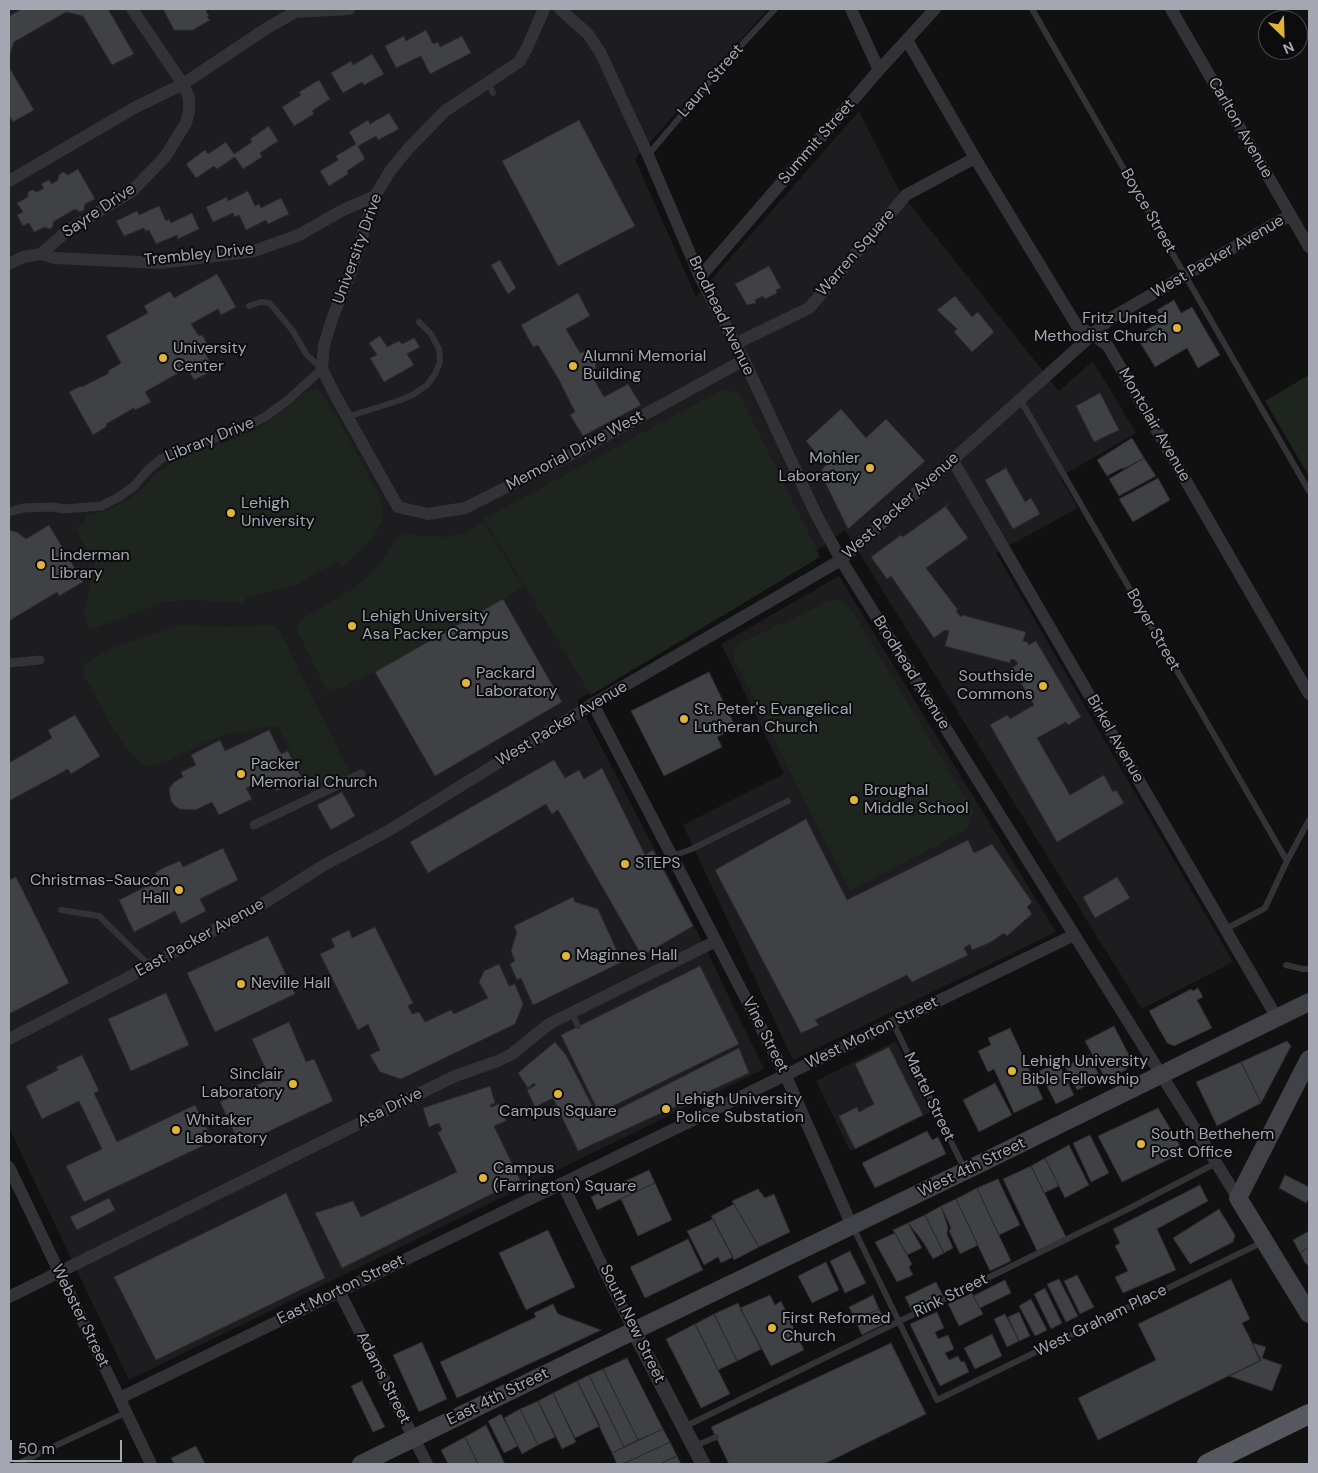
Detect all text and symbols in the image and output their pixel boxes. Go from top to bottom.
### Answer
north arrow [1258,10,1308,60]
text: N [1280,37,1297,58]
street label: Laury Street [674,40,748,122]
street label: Carlton Avenue [1203,74,1277,182]
street label: Summit Street [775,95,859,189]
street label: Boyce Street [1116,165,1180,257]
street label: Sayre Drive [59,180,139,242]
street label: University Drive [329,191,387,307]
street label: Warren Square [813,205,899,301]
street label: West Packer Avenue [1148,211,1288,303]
street label: Trembley Drive [143,240,255,270]
street label: Brodhead Avenue [684,253,758,379]
place label: Fritz United Methodist Church [1034,309,1167,347]
marker: Fritz United Methodist Church [1171,322,1183,334]
place label: University Center [173,339,247,377]
place label: Alumni Memorial Building [583,347,706,385]
marker: University Center [157,352,169,364]
marker: Alumni Memorial Building [567,360,579,372]
street label: Montclair Avenue [1114,365,1194,485]
street label: Memorial Drive West [503,407,647,495]
street label: Library Drive [163,414,257,466]
place label: Mohler Laboratory [779,449,860,487]
street label: West Packer Avenue [839,449,963,563]
marker: Mohler Laboratory [864,462,876,474]
place label: Lehigh University [241,494,315,532]
marker: Lehigh University [225,507,237,519]
place label: Linderman Library [51,546,130,584]
marker: Linderman Library [35,559,47,571]
street label: Boyer Street [1122,586,1184,674]
place label: Lehigh University Asa Packer Campus [362,607,509,645]
street label: Brodhead Avenue [868,613,954,733]
marker: Lehigh University Asa Packer Campus [346,620,358,632]
place label: Packard Laboratory [476,664,557,702]
place label: Southside Commons [957,667,1033,705]
marker: Packard Laboratory [460,677,472,689]
street label: West Packer Avenue [493,677,631,771]
marker: Southside Commons [1037,680,1049,692]
street label: Birkel Avenue [1082,692,1148,786]
place label: St. Peter's Evangelical Lutheran Church [694,700,852,738]
marker: St. Peter's Evangelical Lutheran Church [678,713,690,725]
place label: Packer Memorial Church [251,755,377,793]
marker: Packer Memorial Church [235,768,247,780]
place label: Broughal Middle School [864,781,968,819]
marker: Broughal Middle School [848,794,860,806]
place label: STEPS [635,854,681,874]
marker: STEPS [619,858,631,870]
place label: Christmas-Saucon Hall [30,871,169,909]
marker: Christmas-Saucon Hall [173,884,185,896]
street label: East Packer Avenue [132,895,268,981]
place label: Maginnes Hall [576,946,677,966]
marker: Maginnes Hall [560,950,572,962]
place label: Neville Hall [251,974,330,994]
marker: Neville Hall [235,978,247,990]
street label: West Morton Street [803,993,941,1073]
street label: Vine Street [738,994,792,1076]
street label: Martel Street [899,1049,959,1145]
place label: Lehigh University Bible Fellowship [1022,1052,1148,1090]
place label: Sinclair Laboratory [202,1065,283,1103]
marker: Lehigh University Bible Fellowship [1006,1065,1018,1077]
marker: Sinclair Laboratory [287,1078,299,1090]
street label: Asa Drive [355,1084,425,1132]
marker: Campus Square [552,1088,564,1100]
place label: Lehigh University Police Substation [676,1090,804,1128]
place label: Campus Square [499,1102,617,1122]
marker: Lehigh University Police Substation [660,1103,672,1115]
place label: Whitaker Laboratory [186,1111,267,1149]
marker: Whitaker Laboratory [170,1124,182,1136]
place label: South Bethehem Post Office [1151,1125,1274,1163]
street label: West 4th Street [915,1134,1029,1202]
marker: South Bethehem Post Office [1135,1138,1147,1150]
place label: Campus (Farrington) Square [493,1159,636,1197]
marker: Campus (Farrington) Square [477,1172,489,1184]
street label: East Morton Street [274,1251,408,1329]
street label: Webster Street [47,1261,113,1371]
street label: South New Street [595,1262,669,1386]
street label: Rink Street [911,1270,991,1322]
street label: West Graham Place [1032,1281,1170,1361]
place label: First Reformed Church [782,1309,891,1347]
marker: First Reformed Church [766,1322,778,1334]
street label: Adams Street [352,1329,414,1427]
street label: East 4th Street [444,1364,552,1430]
scale bar [12,1430,125,1462]
text: 50 m [18,1439,55,1459]

